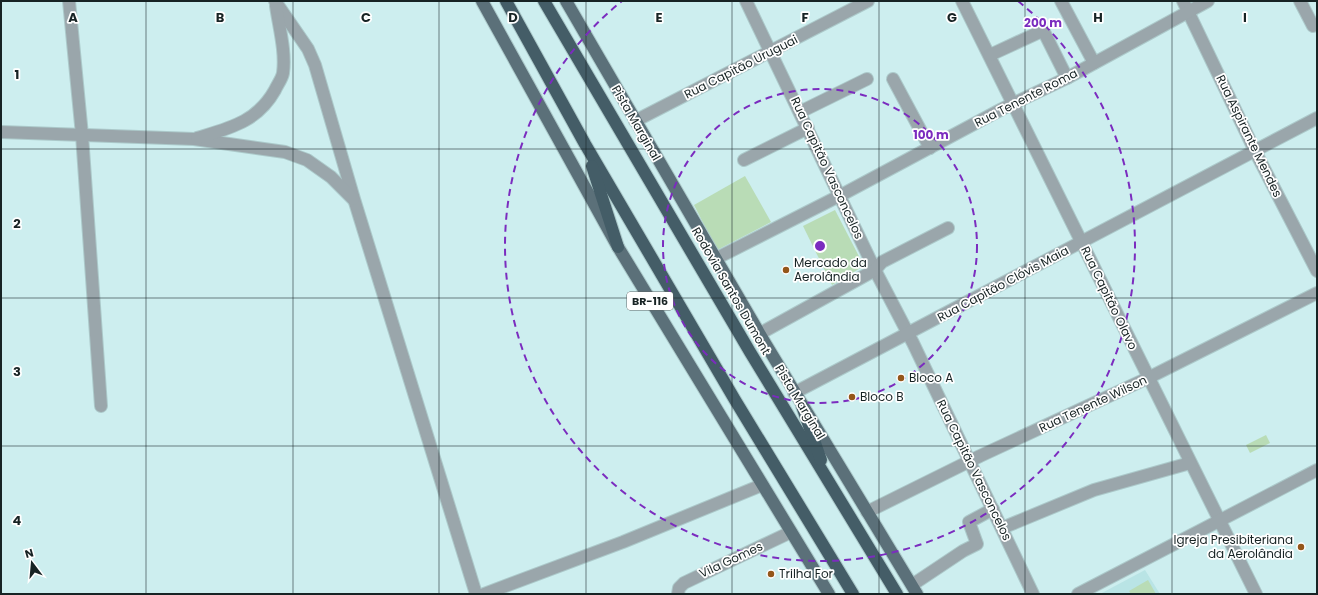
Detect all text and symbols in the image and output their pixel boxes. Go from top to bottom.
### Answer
text: A [68,8,78,27]
text: B [216,8,225,27]
text: C [361,8,371,27]
text: D [508,8,518,27]
text: E [655,8,663,27]
text: F [801,8,809,27]
text: G [947,8,957,27]
text: H [1093,8,1103,27]
text: I [1243,8,1247,27]
text: 200 m [1024,14,1062,31]
street label: Rua Capitão Uruguai [681,31,800,103]
street label: Rua Tenente Roma [971,64,1080,131]
text: 1 [15,65,19,84]
street label: Rua Aspirante Mendes [1212,72,1287,200]
street label: Pista Marginal [608,82,665,164]
street label: Rua Capitão Vasconcelos [787,94,868,242]
text: 100 m [913,126,949,143]
text: 2 [13,214,21,233]
street label: Rodovia Santos Dumont [688,224,775,358]
centre of rings [813,239,827,253]
street label: Rua Capitão Clóvis Maia [934,242,1072,325]
street label: Rua Capitão Olavo [1077,243,1142,353]
place label: Mercado da Aerolândia [794,254,867,285]
marker: Mercado da Aerolândia [781,265,791,275]
road number: BR-116 [627,292,673,310]
street label: Pista Marginal [771,361,830,442]
text: 3 [13,362,21,381]
place label: Bloco A [909,369,953,386]
street label: Rua Tenente Wilson [1036,371,1150,436]
marker: Bloco A [896,373,906,383]
place label: Bloco B [860,388,904,405]
marker: Bloco B [847,392,857,402]
street label: Rua Capitão Vasconcelos [933,396,1016,543]
text: 4 [13,511,22,530]
place label: Igreja Presibiteriana da Aerolândia [1173,531,1293,562]
street label: Vila Gomes [696,537,765,582]
marker: Igreja Presibiteriana da Aerolândia [1296,542,1306,552]
north arrow [12,543,52,583]
text: N [23,545,35,562]
place label: Trilha For [779,565,834,582]
marker: Trilha For [766,569,776,579]

